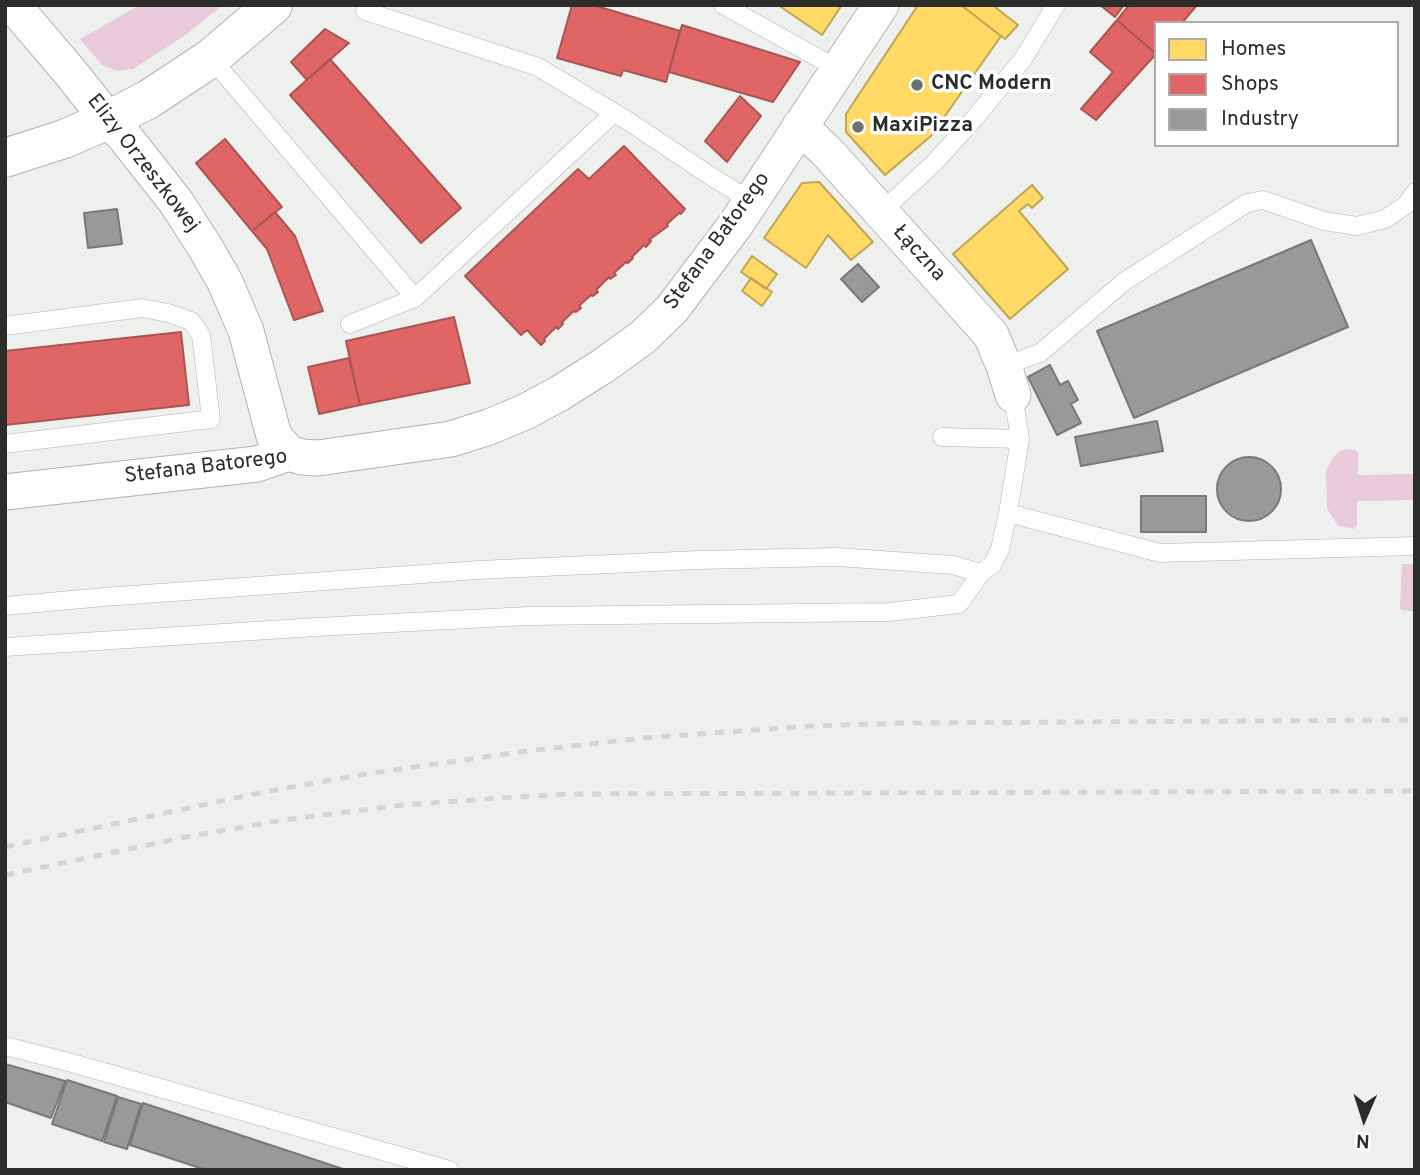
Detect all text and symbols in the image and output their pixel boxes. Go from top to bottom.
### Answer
legend [1154,21,1399,147]
text: Homes [1221,36,1286,63]
text: Shops [1221,71,1279,98]
place label: CNC Modern [931,72,1052,98]
marker: CNC Modern [909,77,925,93]
street label: Elizy Orzeszkowej [80,90,204,238]
text: Industry [1221,106,1299,133]
place label: MaxiPizza [872,114,973,140]
marker: MaxiPizza [850,119,866,135]
street label: Stefana Batorego [660,168,776,316]
street label: Łączna [886,221,950,287]
street label: Stefana Batorego [123,446,289,490]
north arrow [1329,1084,1399,1154]
text: N [1355,1128,1370,1152]

